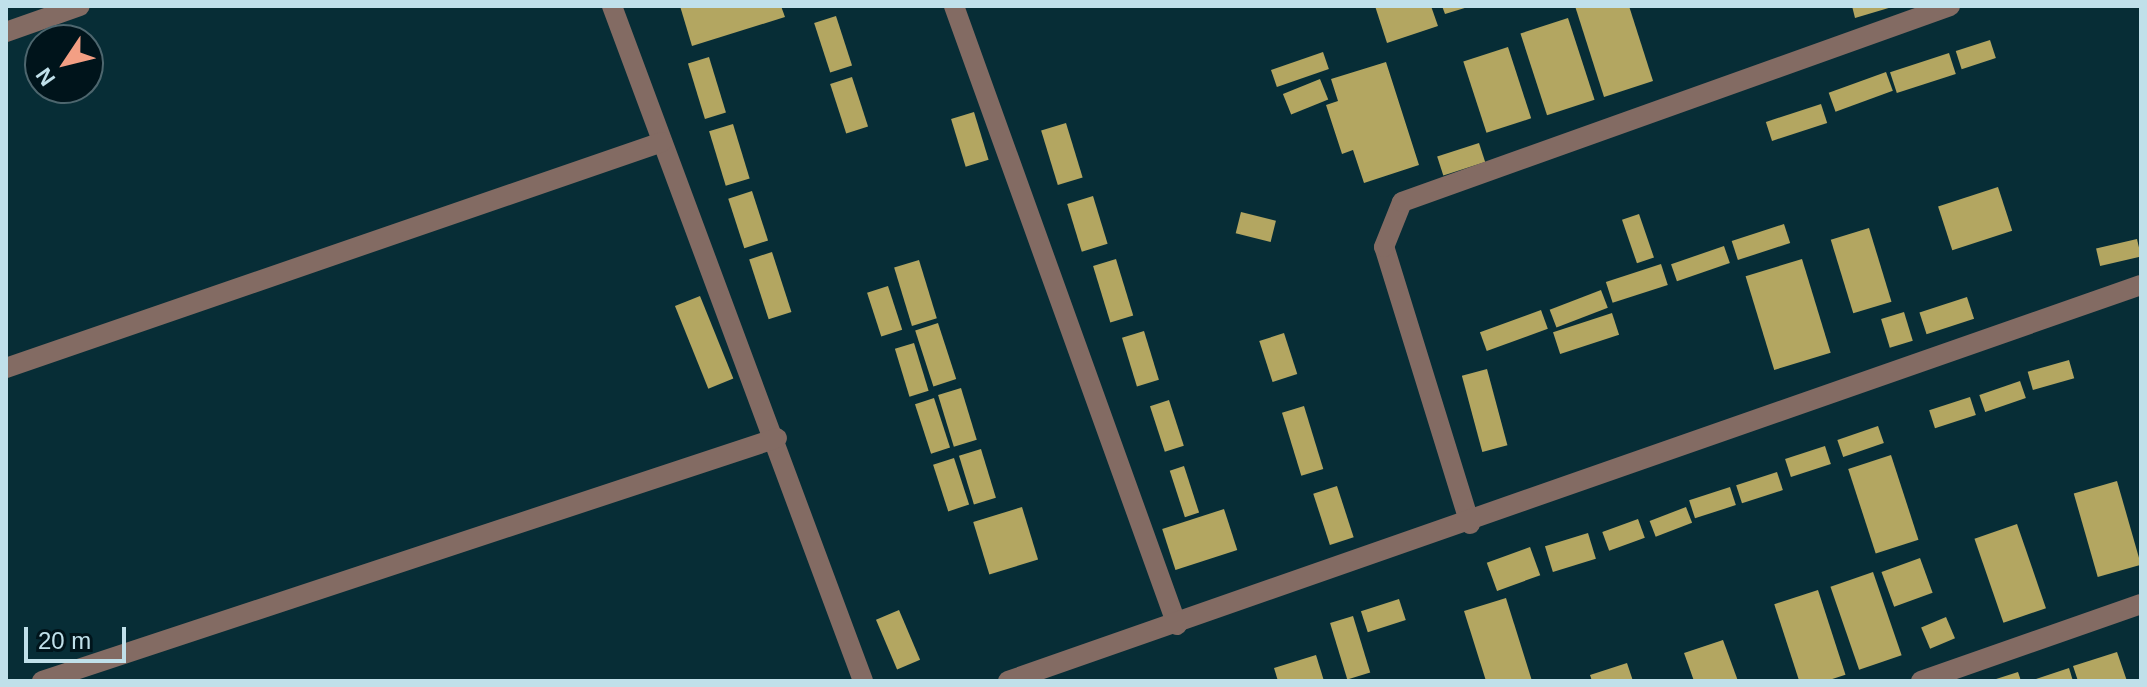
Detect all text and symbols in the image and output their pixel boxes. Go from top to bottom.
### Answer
north arrow [24,24,104,104]
text: N [31,63,60,91]
scale bar [28,611,130,661]
text: 20 m [38,627,91,654]

